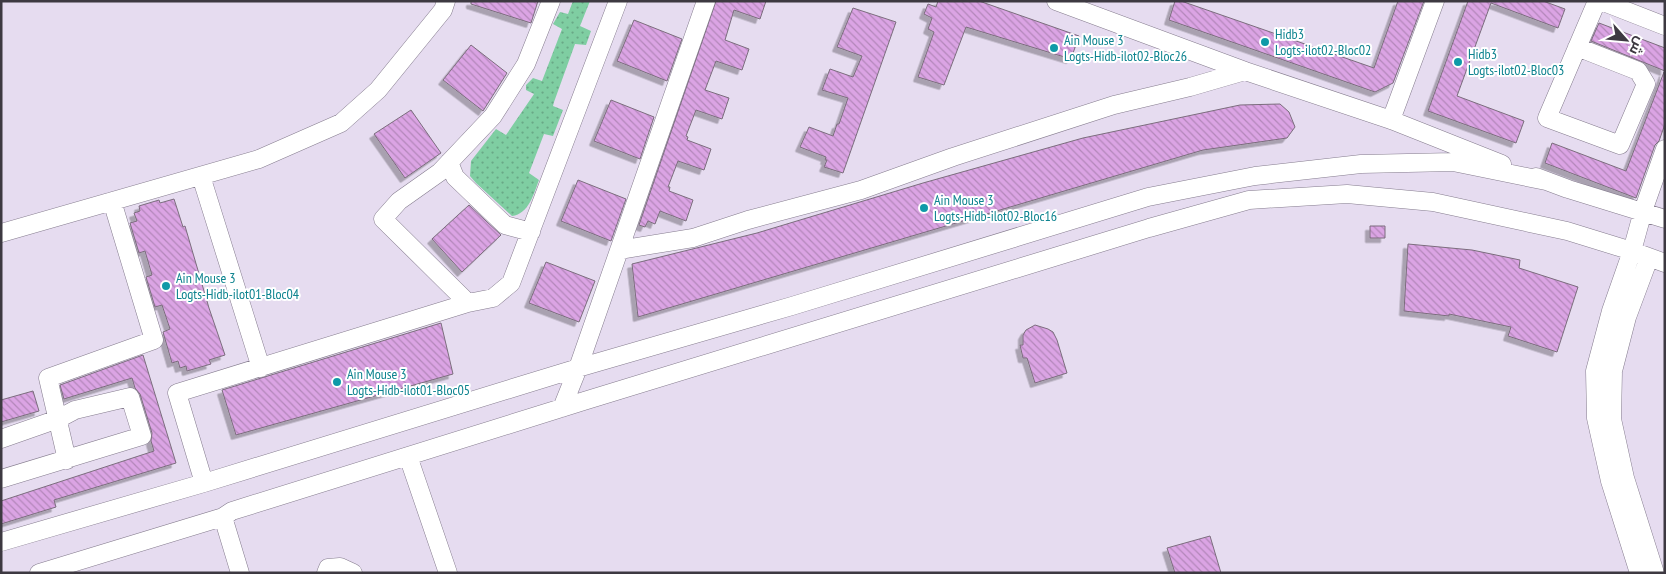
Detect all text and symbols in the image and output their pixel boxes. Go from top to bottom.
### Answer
north arrow [1601,15,1651,65]
place label: Hidb3 Logts-ilot02-Bloc02 [1275,25,1371,59]
place label: Ain Mouse 3 Logts-Hidb-ilot02-Bloc26 [1064,31,1187,65]
text: ش [1625,34,1650,58]
marker: Hidb3 Logts-ilot02-Bloc02 [1259,36,1271,48]
marker: Ain Mouse 3 Logts-Hidb-ilot02-Bloc26 [1048,42,1060,54]
place label: Hidb3 Logts-ilot02-Bloc03 [1468,45,1564,79]
marker: Hidb3 Logts-ilot02-Bloc03 [1452,56,1464,68]
place label: Ain Mouse 3 Logts-Hidb-ilot02-Bloc16 [934,191,1057,225]
marker: Ain Mouse 3 Logts-Hidb-ilot02-Bloc16 [918,202,930,214]
place label: Ain Mouse 3 Logts-Hidb-ilot01-Bloc04 [176,269,300,303]
marker: Ain Mouse 3 Logts-Hidb-ilot01-Bloc04 [160,280,172,292]
place label: Ain Mouse 3 Logts-Hidb-ilot01-Bloc05 [347,365,470,399]
marker: Ain Mouse 3 Logts-Hidb-ilot01-Bloc05 [331,376,343,388]

